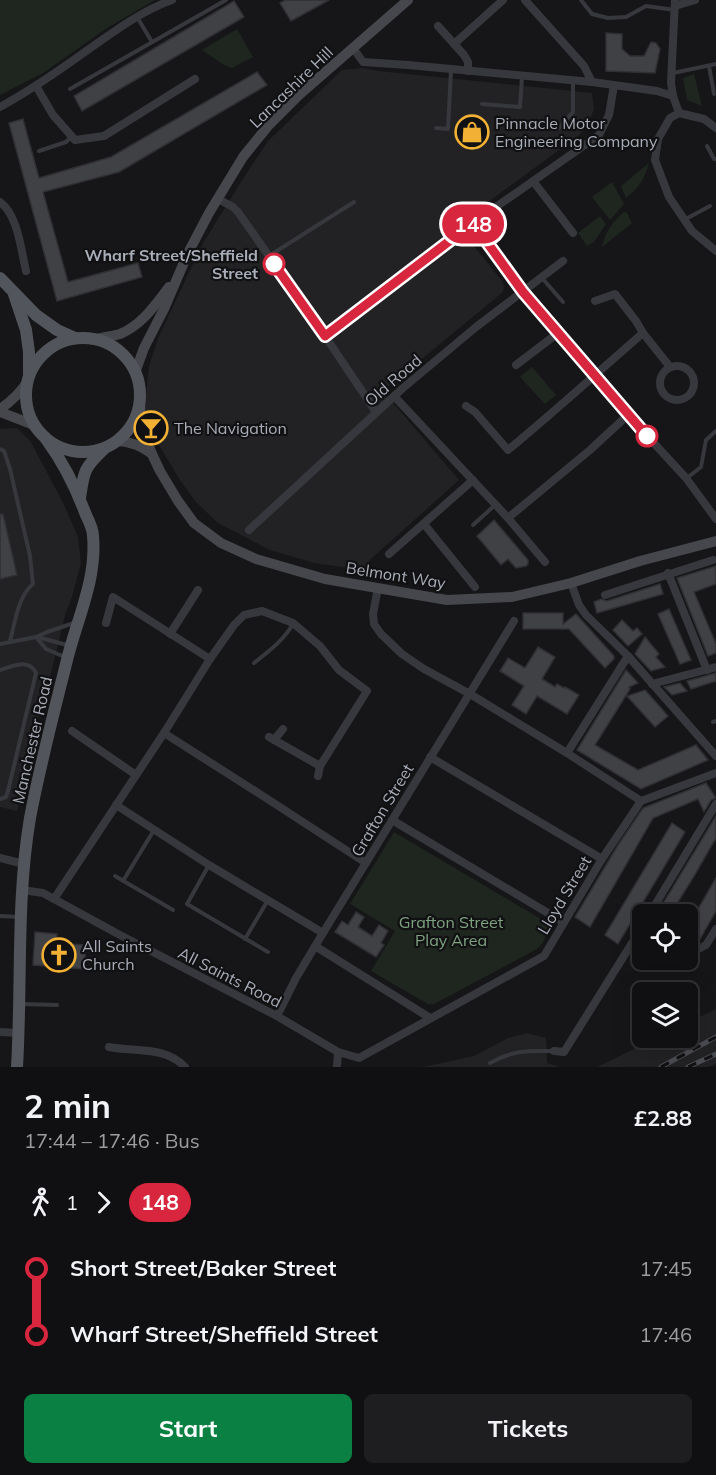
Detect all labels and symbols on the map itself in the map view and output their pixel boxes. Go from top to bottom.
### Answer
street label: Lancashire Hill [245,42,337,132]
place label: Pinnacle Motor Engineering Company [495,113,658,151]
shop icon: Pinnacle Motor Engineering Company [454,114,490,150]
line badge: 148 [438,204,508,244]
place label: Wharf Street/Sheffield Street [84,245,258,283]
marker: Wharf Street/Sheffield Street [263,253,285,275]
street label: Old Road [360,350,426,410]
bar icon: The Navigation [133,410,169,446]
place label: The Navigation [174,418,287,438]
unlabelled marker [636,425,658,447]
street label: Belmont Way [345,557,448,593]
street label: Manchester Road [8,674,56,806]
street label: Grafton Street [347,760,418,860]
street label: Lloyd Street [533,852,595,938]
park label: Grafton Street Play Area [399,912,504,950]
place label: All Saints Church [82,936,152,974]
church icon: All Saints Church [41,937,77,973]
street label: All Saints Road [175,942,285,1012]

